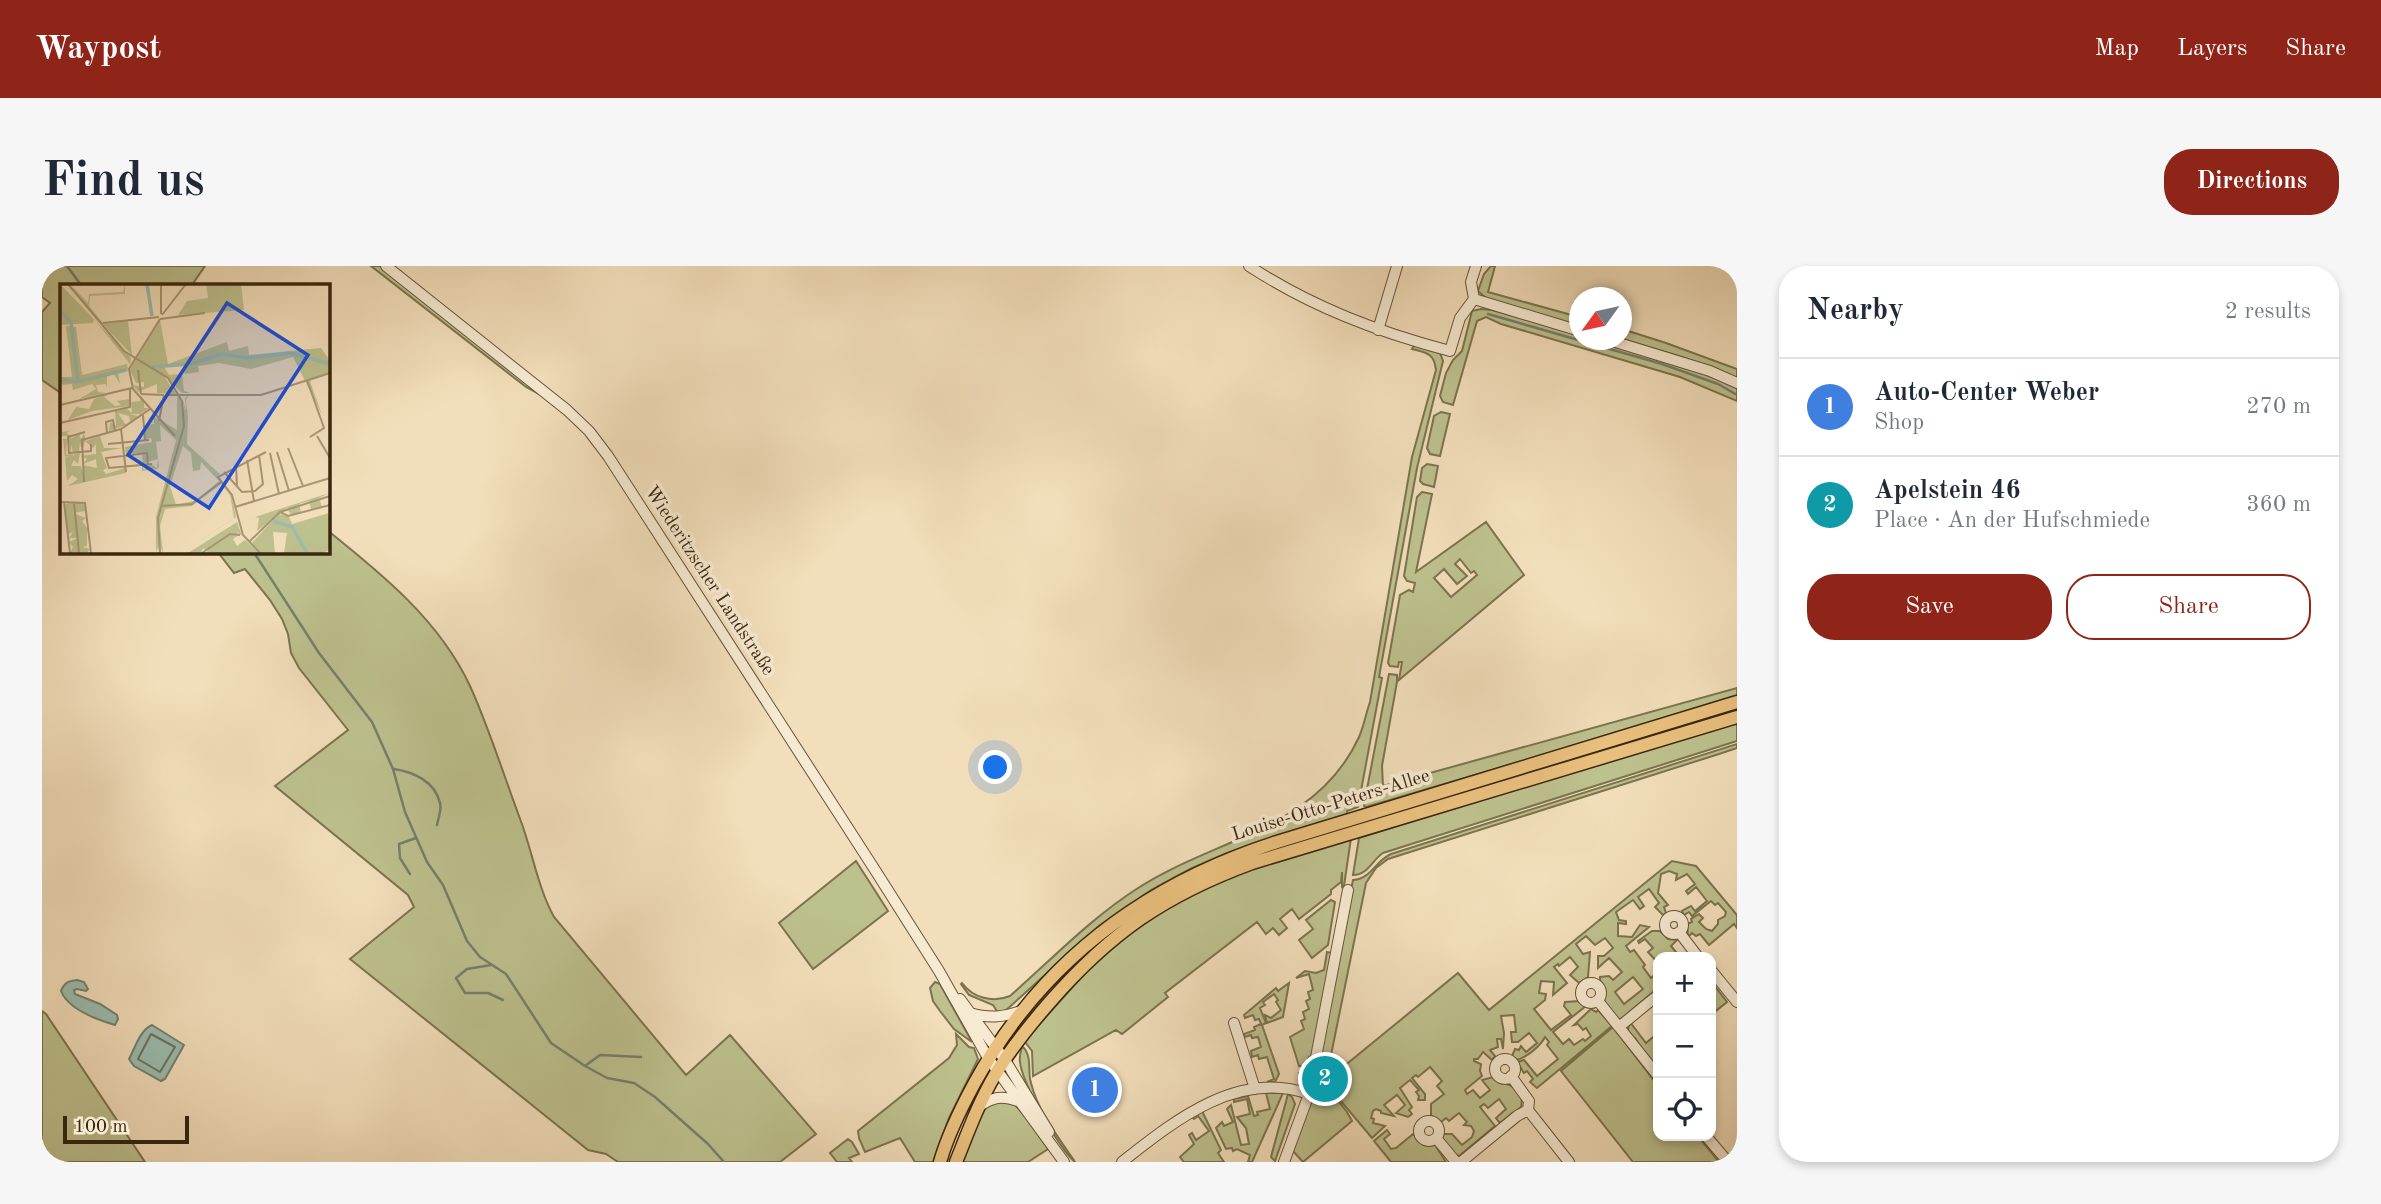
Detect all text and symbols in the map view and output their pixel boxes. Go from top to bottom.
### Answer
text: Waypost [35,33,161,66]
text: Map [2095,37,2139,61]
text: Layers [2177,37,2247,61]
text: Share [2285,37,2346,61]
button: Directions [2164,149,2339,215]
text: Find us [42,158,205,207]
inset map [60,284,329,553]
north arrow [1569,287,1632,350]
text: Nearby [1807,296,1904,326]
text: 2 results [2225,300,2311,323]
text: Auto-Center Weber [1874,380,2099,406]
text: 1 [1823,395,1837,418]
text: 270 m [2246,395,2311,418]
text: Shop [1874,411,1924,434]
text: Apelstein 46 [1874,478,2021,504]
street label: Wiederitzscher Landstraße [641,483,777,679]
text: 2 [1823,493,1837,516]
text: 360 m [2246,493,2311,516]
text: Place · An der Hufschmiede [1874,509,2150,532]
button: Save [1807,574,2052,640]
button: Share [2066,574,2311,640]
your location [978,750,1012,784]
street label: Louise-Otto-Peters-Allee [1230,767,1432,845]
map controls [1653,952,1716,1141]
button: + [1653,952,1716,1015]
button: − [1653,1015,1716,1078]
pin: 2 [1302,1053,1348,1105]
pin: 1 [1072,1064,1118,1116]
button: locate [1653,1078,1716,1141]
scale bar [63,1113,189,1145]
text: 100 m [74,1118,127,1137]

